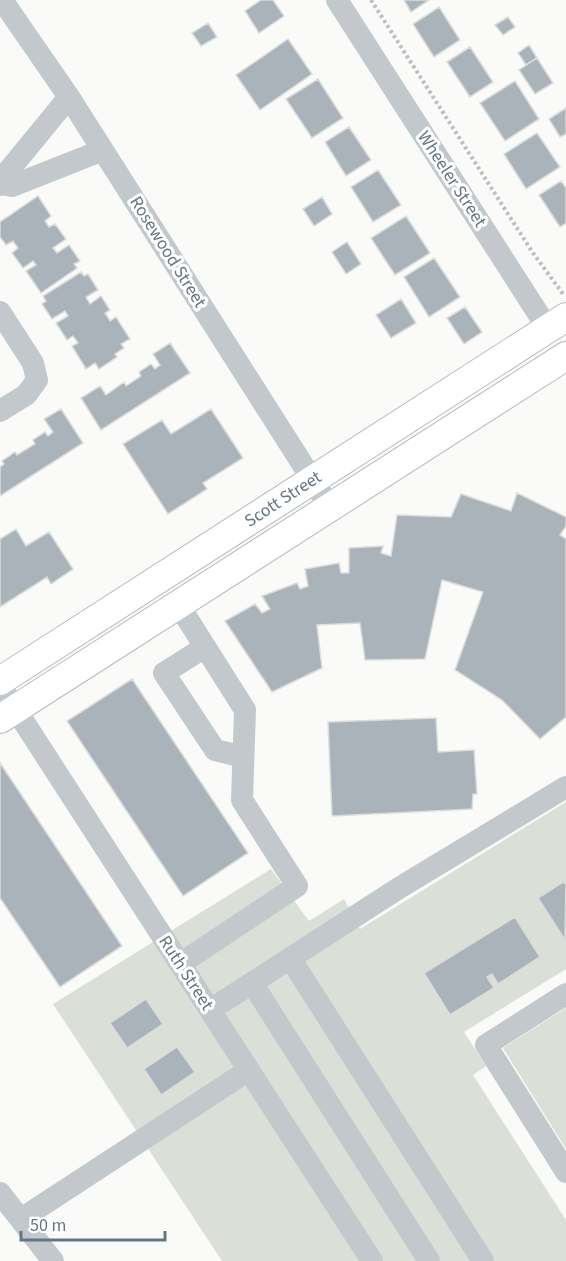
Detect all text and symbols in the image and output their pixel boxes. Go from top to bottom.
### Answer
street label: Wheeler Street [411,126,493,232]
street label: Rosewood Street [124,191,212,313]
street label: Scott Street [240,465,326,533]
street label: Ruth Street [152,931,220,1015]
scale bar [21,1204,165,1242]
text: 50 m [30,1213,66,1238]

